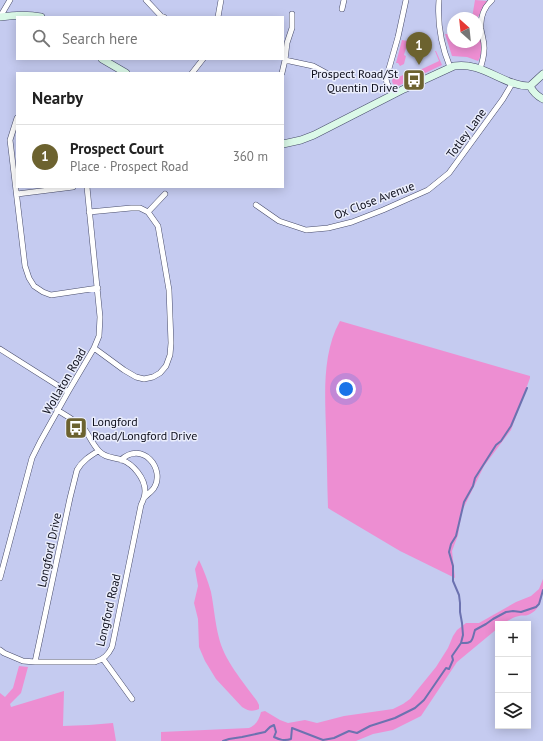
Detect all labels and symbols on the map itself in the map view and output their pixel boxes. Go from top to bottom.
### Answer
north arrow [447,12,483,48]
pin: 1 [406,32,432,65]
place label: Prospect Road/St Quentin Drive [311,66,398,95]
bus stop icon: Prospect Road/St Quentin Drive [401,67,427,93]
street label: Totley Lane [443,105,489,161]
street label: Ox Close Avenue [332,178,416,222]
street label: Wollaton Road [39,345,89,417]
your location [336,379,356,399]
place label: Longford Road/Longford Drive [92,414,197,443]
bus stop icon: Longford Road/Longford Drive [63,415,89,441]
street label: Longford Drive [34,511,64,589]
street label: Longford Road [92,572,124,648]

